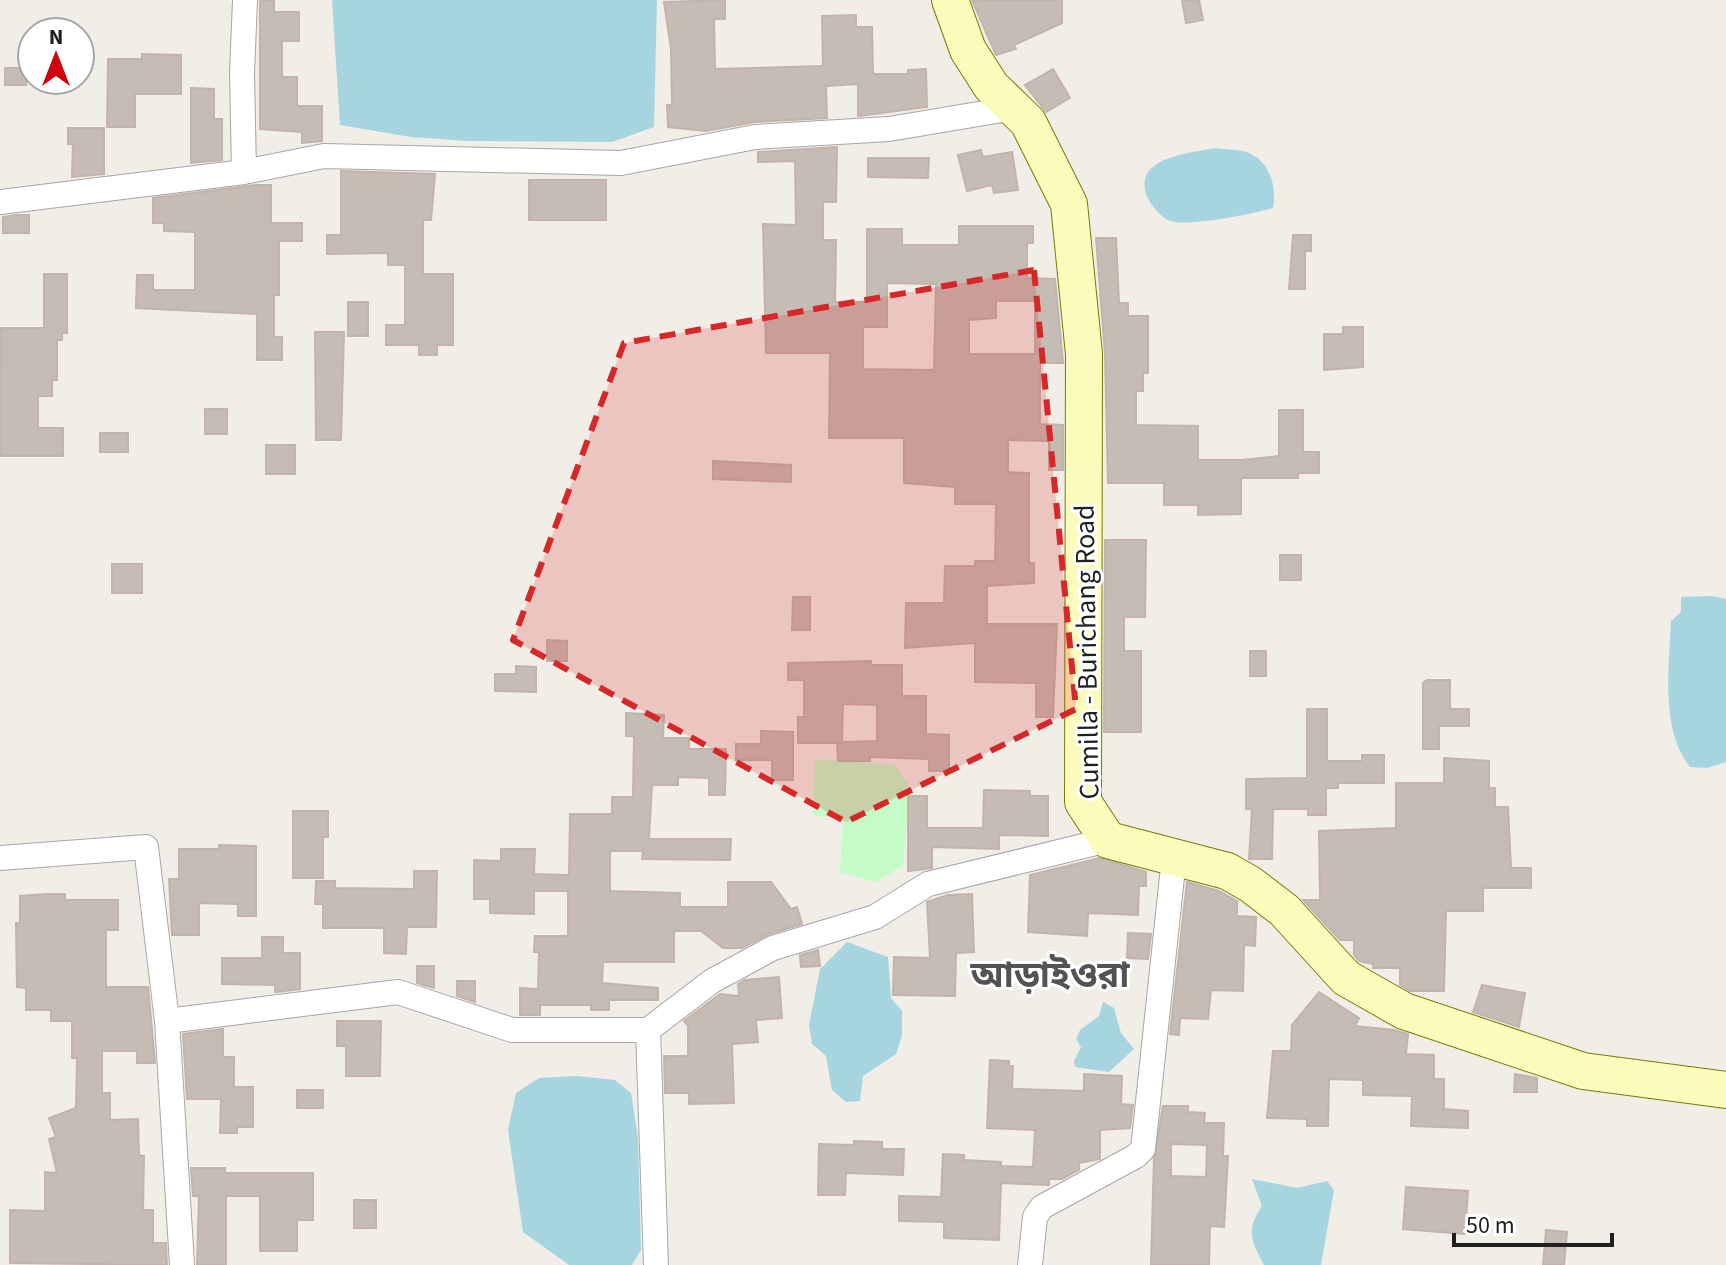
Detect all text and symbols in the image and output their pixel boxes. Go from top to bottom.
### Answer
north arrow [16,16,96,96]
text: N [49,21,63,53]
street label: Cumilla - Burichang Road [1064,504,1110,800]
district label: আড়াইওরা [970,950,1130,1001]
scale bar [1454,1197,1612,1247]
text: 50 m [1466,1208,1515,1243]

